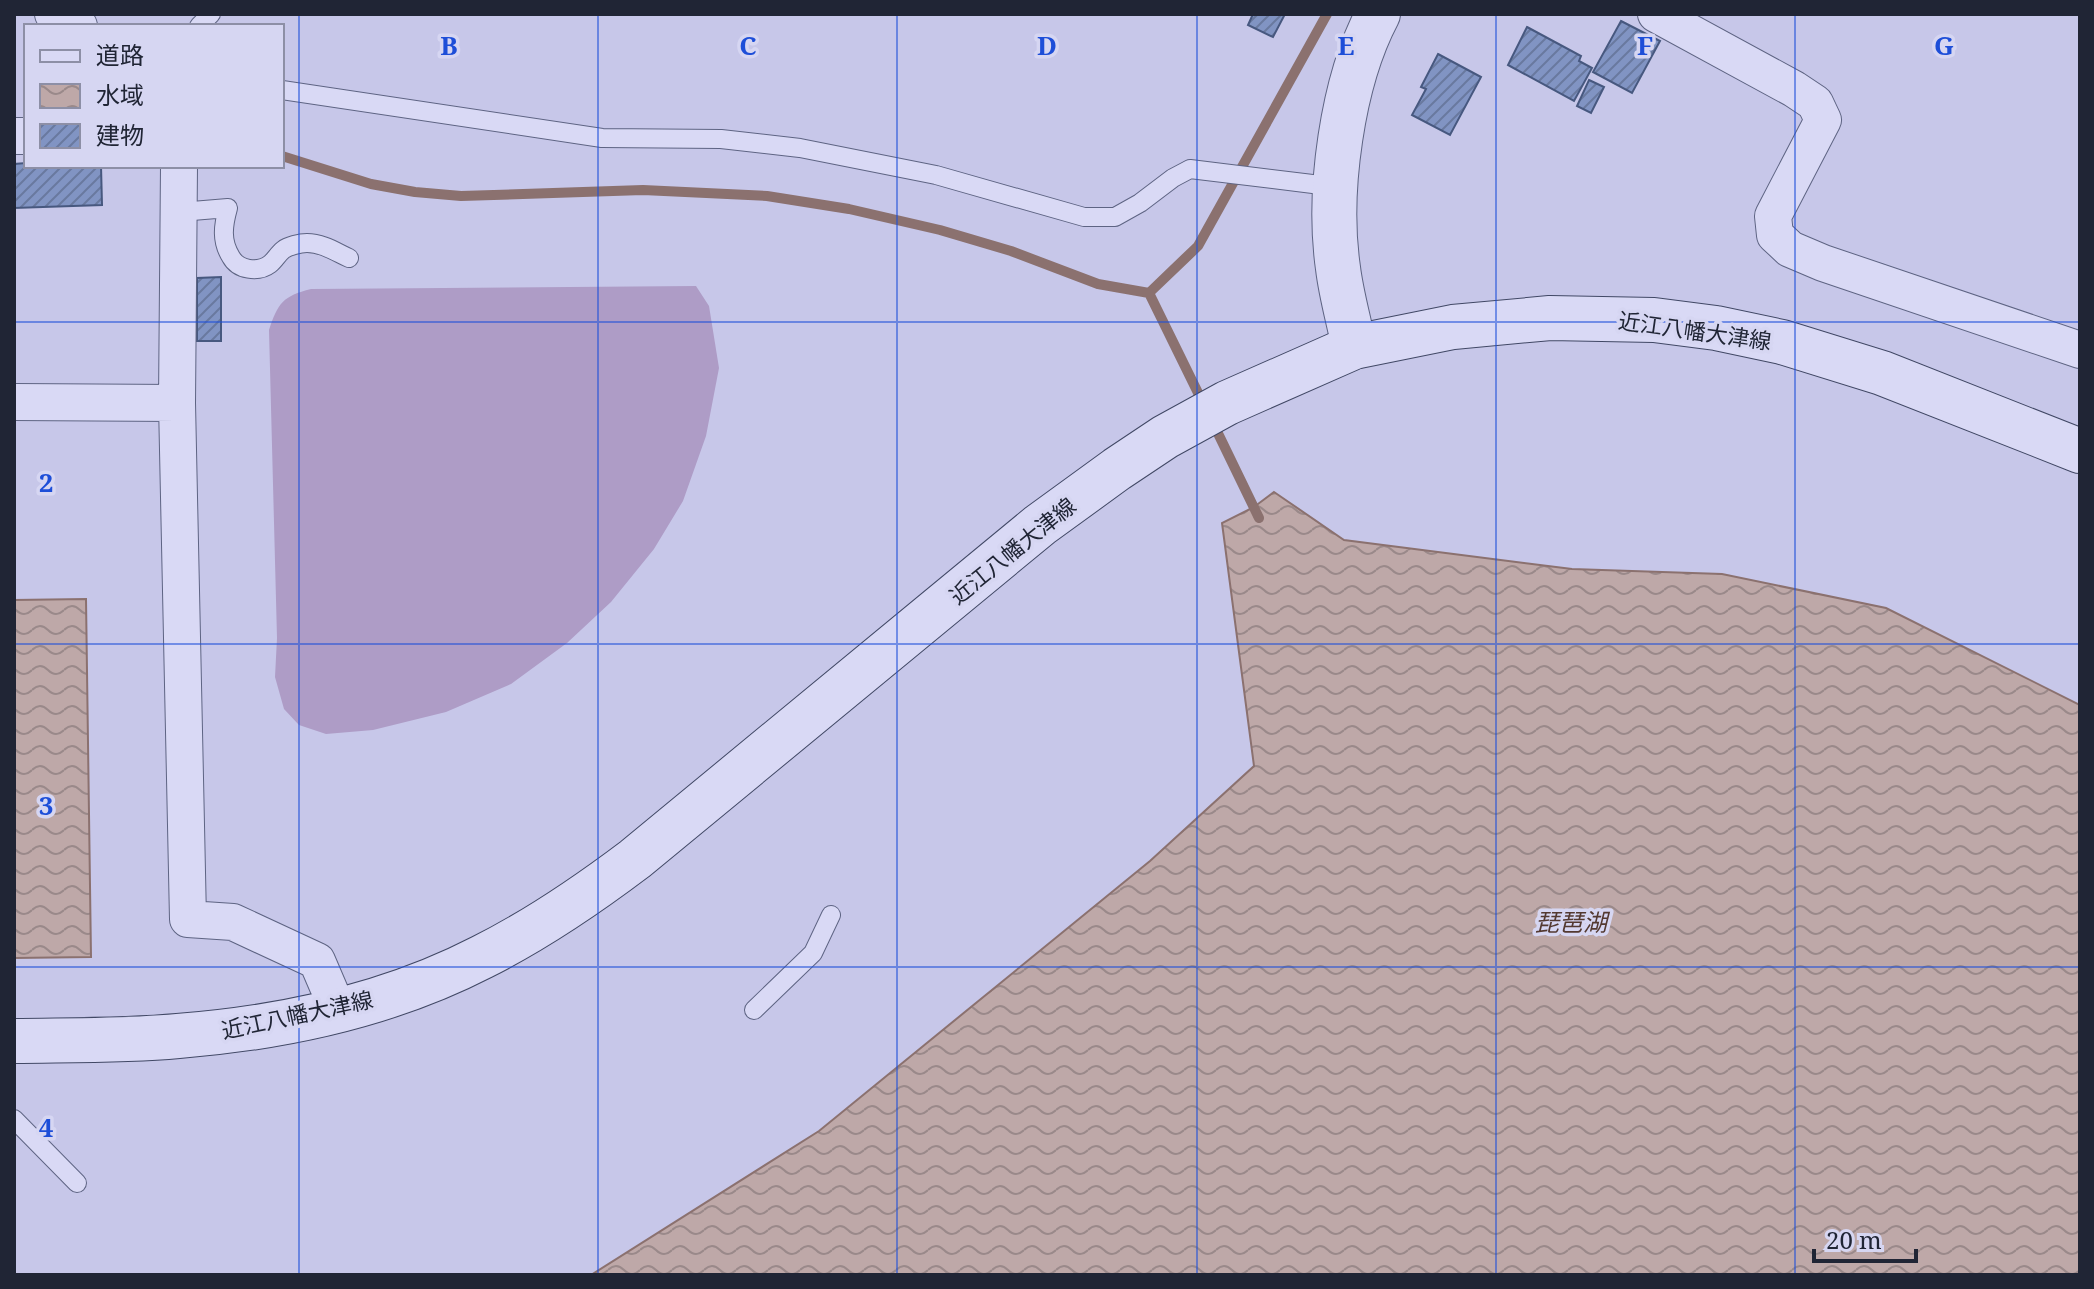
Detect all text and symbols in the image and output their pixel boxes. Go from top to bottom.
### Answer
legend [24,24,284,168]
text: B [440,27,458,63]
text: C [739,27,757,63]
text: D [1037,27,1057,63]
text: E [1338,27,1355,63]
text: F [1637,27,1653,63]
text: G [1934,27,1954,63]
text: 道路 [96,38,144,71]
text: 水域 [96,78,144,111]
text: 建物 [96,118,144,151]
street label: 近江八幡大津線 [1617,304,1773,356]
text: 2 [39,464,53,500]
street label: 近江八幡大津線 [943,490,1081,610]
text: 3 [39,787,53,823]
water label: 琵琶湖 [1535,905,1611,938]
street label: 近江八幡大津線 [219,983,375,1045]
text: 4 [39,1109,54,1145]
scale bar [1814,1213,1916,1263]
text: 20 m [1826,1223,1882,1256]

